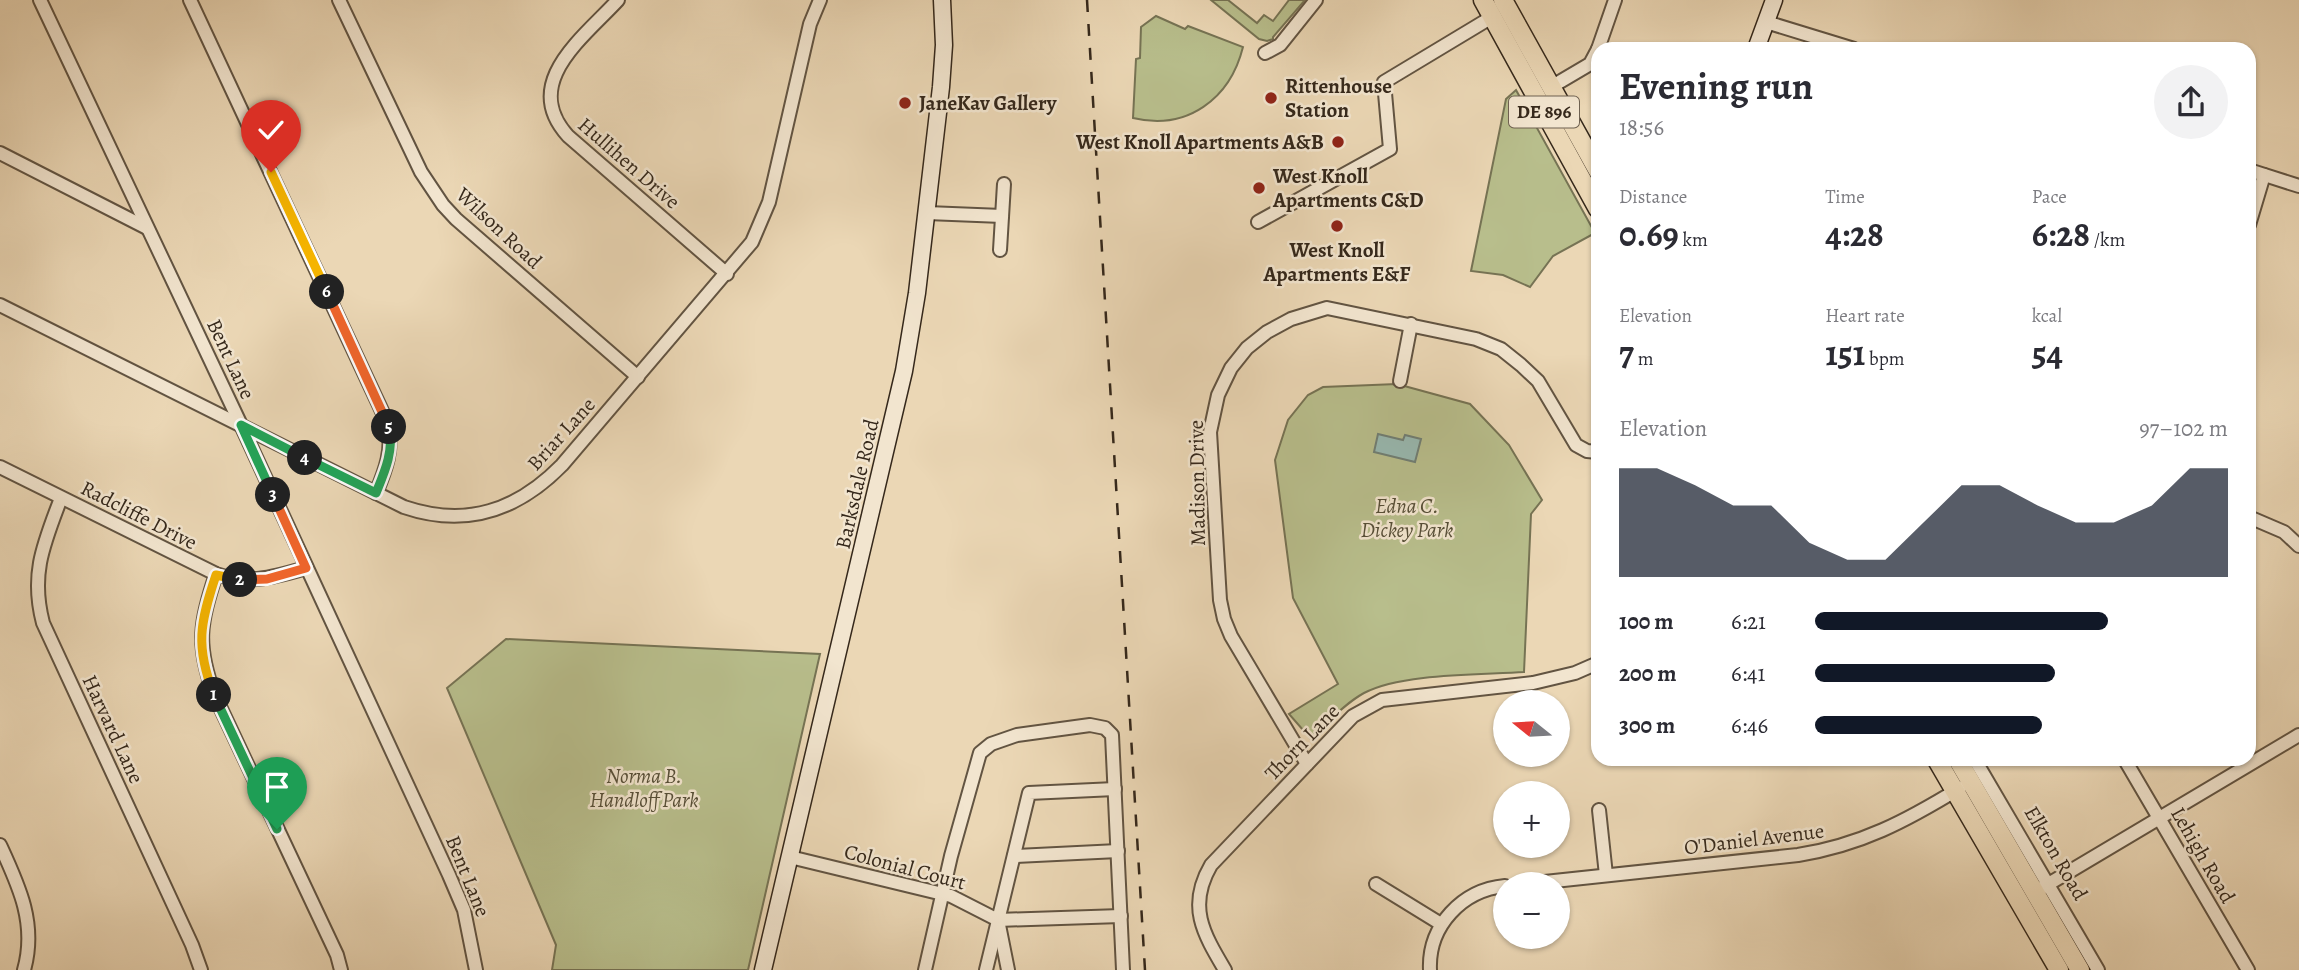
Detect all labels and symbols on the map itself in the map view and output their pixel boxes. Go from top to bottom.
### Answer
place label: Rittenhouse Station [1285,72,1392,124]
place label: JaneKav Gallery [919,89,1058,117]
marker: Rittenhouse Station [1263,90,1279,106]
marker: JaneKav Gallery [897,95,913,111]
road number: DE 896 [1509,96,1579,128]
pin [241,100,301,172]
street label: Hullihen Drive [572,111,686,215]
place label: West Knoll Apartments A&B [1075,128,1324,156]
marker: West Knoll Apartments A&B [1330,134,1346,150]
place label: West Knoll Apartments C&D [1272,162,1424,214]
street label: Wilson Road [449,180,549,276]
marker: West Knoll Apartments C&D [1251,180,1267,196]
marker: West Knoll Apartments E&F [1329,218,1345,234]
place label: West Knoll Apartments E&F [1263,236,1411,288]
pin: 6 [310,274,344,310]
street label: Bent Lane [200,314,262,404]
street label: Briar Lane [521,391,601,477]
pin: 5 [372,410,406,444]
street label: Barksdale Road [828,415,886,552]
street label: Madison Drive [1182,420,1212,546]
pin: 4 [288,440,322,476]
street label: Radcliffe Drive [76,474,202,556]
pin: 3 [256,477,290,512]
park label: Edna C. Dickey Park [1361,492,1453,544]
pin: 2 [222,562,258,598]
street label: Harvard Lane [76,670,150,788]
pin: 1 [196,678,232,712]
north arrow [1493,690,1570,766]
street label: Thorn Lane [1258,698,1346,786]
pin [247,757,307,829]
park label: Norma B. Handloff Park [589,762,699,814]
street label: Elkton Road [2018,801,2095,906]
street label: Lehigh Road [2164,802,2242,909]
street label: O'Daniel Avenue [1682,817,1826,861]
street label: Bent Lane [439,831,497,921]
street label: Colonial Court [841,837,969,897]

